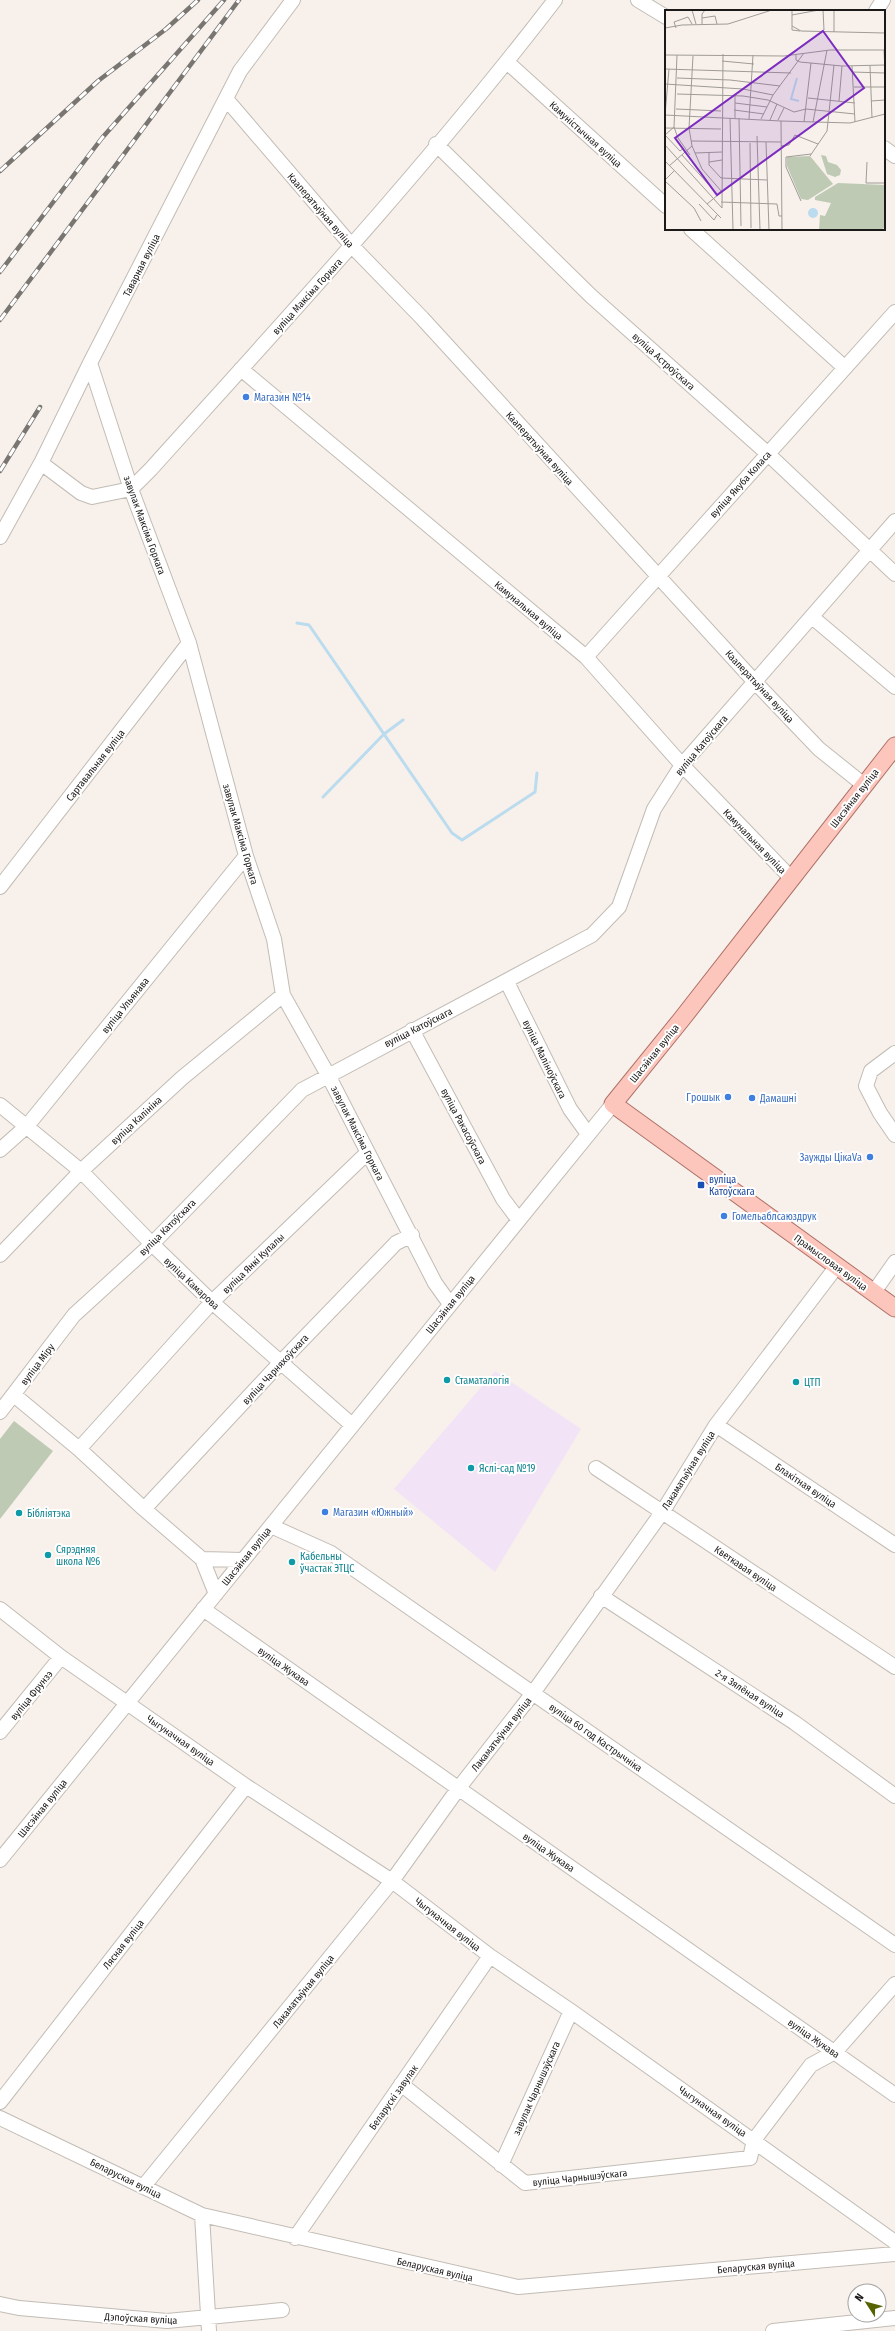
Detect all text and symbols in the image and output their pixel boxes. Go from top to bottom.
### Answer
inset map [665,10,885,230]
street label: Камуністычная вуліца [547,98,625,170]
street label: Кааператыўная вуліца [285,170,357,251]
street label: Таварная вуліца [120,232,163,299]
street label: вуліца Максіма Горкага [270,255,345,337]
street label: вуліца Астроўскага [630,330,698,393]
marker: Магазин №14 [241,392,251,402]
place label: Магазин №14 [254,392,311,404]
street label: Кааператыўная вуліца [503,409,576,488]
street label: вуліца Якуба Коласа [707,448,774,521]
street label: завулак Максіма Горкага [121,474,169,576]
street label: Камунальная вуліца [492,578,566,643]
street label: Кааператыўная вуліца [722,647,797,726]
street label: вуліца Катоўскага [672,712,731,778]
street label: Сартавальная вуліца [63,727,128,804]
street label: Шасэйная вуліца [827,766,882,831]
street label: завулак Максіма Горкага [220,782,261,886]
street label: Камунальная вуліца [720,806,789,877]
street label: вуліца Ульянава [99,975,152,1036]
street label: вуліца Катоўскага [382,1005,455,1050]
street label: вуліца Маліноўскага [520,1018,569,1101]
street label: Шасэйная вуліца [627,1021,682,1085]
street label: завулак Максіма Горкага [328,1084,387,1183]
street label: вуліца Ракасоўскага [438,1086,489,1167]
place label: Грошык [686,1092,720,1104]
marker: Грошык [723,1092,733,1102]
place label: Дамашні [759,1092,796,1105]
street label: вуліца Калініна [108,1093,165,1147]
marker: Дамашні [747,1093,757,1103]
place label: Заужды ЦікаVа [800,1151,862,1164]
marker: Заужды ЦікаVа [865,1152,875,1162]
place label: вуліца Катоўскага [709,1173,755,1198]
marker: вуліца Катоўскага [696,1180,706,1190]
street label: вуліца Катоўскага [136,1196,199,1258]
marker: Гомельаблсаюздрук [719,1211,729,1221]
place label: Гомельаблсаюздрук [732,1211,817,1223]
street label: вуліца Янкі Купалы [220,1230,287,1296]
street label: Прамысловая вуліца [791,1231,870,1294]
street label: вуліца Камарова [161,1254,222,1312]
street label: Шасэйная вуліца [423,1272,478,1336]
street label: вуліца Чарняхоўскага [239,1331,311,1407]
street label: вуліца Міру [18,1340,58,1388]
place label: Стаматалогія [455,1374,509,1387]
marker: Стаматалогія [442,1375,452,1385]
marker: ЦТП [791,1377,801,1387]
place label: ЦТП [804,1377,821,1389]
street label: Лакаматыўная вуліца [659,1428,718,1512]
street label: Блакітная вуліца [773,1460,839,1511]
place label: Яслі-сад №19 [479,1462,536,1475]
marker: Яслі-сад №19 [466,1463,476,1473]
place label: Бібліятэка [27,1507,70,1520]
marker: Магазин «Южный» [320,1507,330,1517]
place label: Магазин «Южный» [333,1507,413,1519]
marker: Бібліятэка [14,1508,24,1518]
street label: Шасэйная вуліца [219,1524,274,1588]
street label: Кветкавая вуліца [712,1543,780,1594]
place label: Сярэдняя школа №6 [56,1544,100,1568]
marker: Сярэдняя школа №6 [43,1550,53,1560]
place label: Кабельны ўчастак ЭТЦС [300,1551,354,1575]
marker: Кабельны ўчастак ЭТЦС [287,1557,297,1567]
street label: вуліца Жукава [255,1644,312,1689]
street label: 2-я Зялёная вуліца [713,1666,787,1721]
street label: вуліца Фрунзэ [7,1668,55,1723]
street label: Лакаматыўная вуліца [468,1694,535,1774]
street label: вуліца 60 год Кастрычніка [547,1700,645,1775]
street label: Чыгуначная вуліца [144,1712,217,1769]
street label: Шасэйная вуліца [15,1776,70,1840]
street label: вуліца Жукава [520,1830,577,1875]
street label: Чыгуначная вуліца [412,1895,483,1954]
street label: Лясная вуліца [100,1917,147,1972]
street label: Лакаматыўная вуліца [270,1952,337,2031]
street label: вуліца Жукава [785,2016,842,2061]
street label: завулак Чарнышэўскага [511,2040,563,2137]
street label: Беларускі завулак [366,2062,421,2133]
street label: Чыгуначная вуліца [676,2083,749,2140]
street label: Беларуская вуліца [88,2156,164,2201]
street label: вуліца Чарнышэўскага [532,2166,628,2189]
street label: Беларуская вуліца [395,2254,474,2285]
street label: Беларуская вуліца [717,2257,796,2276]
north arrow [847,2283,887,2323]
text: N [852,2291,867,2304]
street label: Дэпоўская вуліца [103,2310,178,2327]

